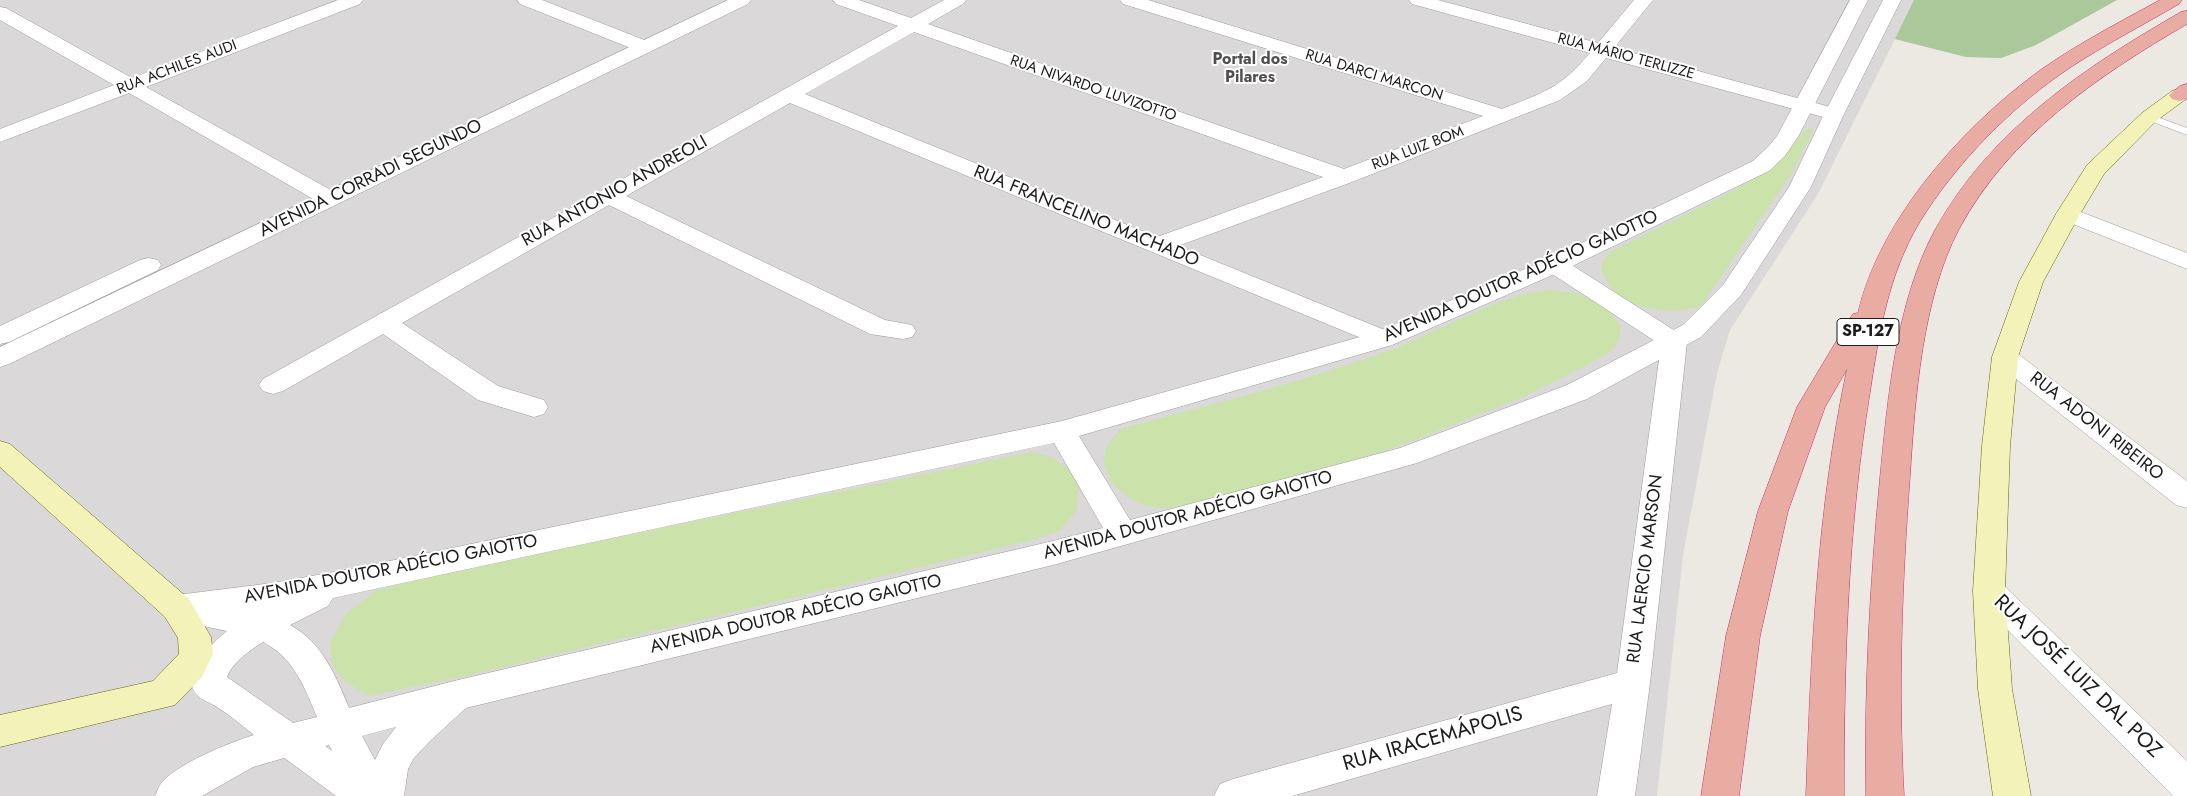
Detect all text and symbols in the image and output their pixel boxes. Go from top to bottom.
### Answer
street label: RUA MÁRIO TERLIZZE [1555,30,1697,84]
street label: RUA ACHILES AUDI [114,37,240,99]
street label: RUA DARCI MARCON [1303,47,1445,105]
district label: Portal dos Pilares [1213,50,1287,88]
street label: RUA NIVARDO LUVIZOTTO [1007,52,1179,126]
street label: AVENIDA CORRADI SEGUNDO [256,116,486,242]
street label: RUA LUIZ BOM [1369,123,1467,175]
street label: RUA ANTONIO ANDREOLI [518,132,712,252]
street label: RUA FRANCELINO MACHADO [970,162,1202,272]
street label: AVENIDA DOUTOR ADÉCIO GAIOTTO [1380,206,1662,348]
road number: SP-127 [1837,318,1899,346]
street label: RUA ADONI RIBEIRO [2025,368,2167,486]
street label: AVENIDA DOUTOR ADÉCIO GAIOTTO [1041,467,1335,565]
street label: RUA LAERCIO MARSON [1624,473,1668,665]
street label: AVENIDA DOUTOR ADÉCIO GAIOTTO [242,531,540,609]
street label: AVENIDA DOUTOR ADÉCIO GAIOTTO [648,571,944,659]
street label: RUA JOSÉ LUIZ DAL POZ [1988,590,2166,764]
street label: RUA IRACEMÁPOLIS [1340,702,1526,778]

